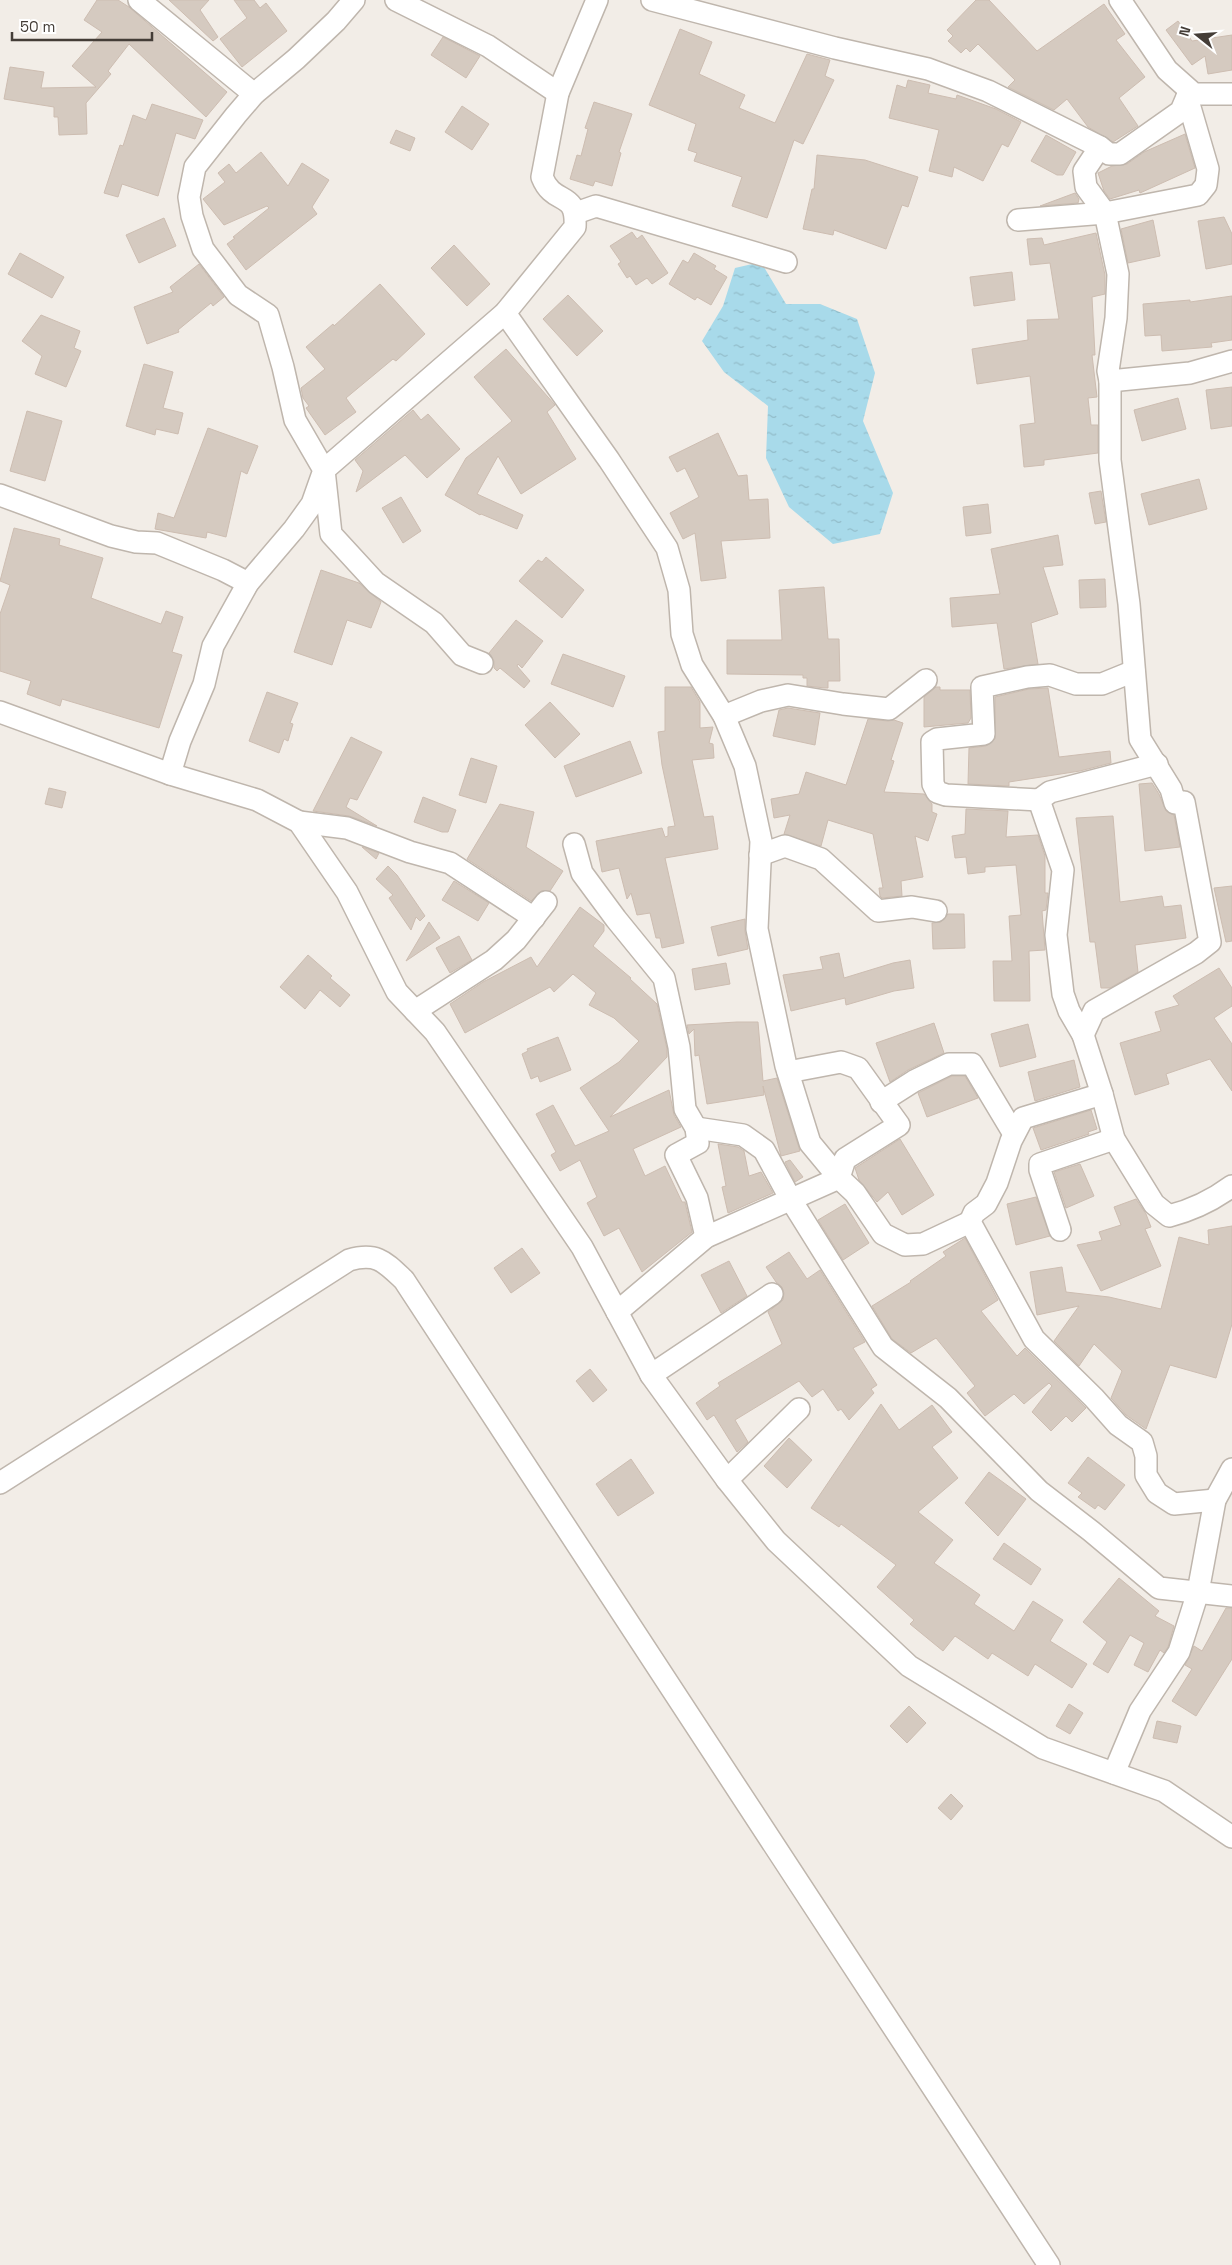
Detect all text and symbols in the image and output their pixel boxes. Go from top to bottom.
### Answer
scale bar [12,10,152,42]
north arrow [1172,10,1222,60]
text: 50 m [20,17,55,36]
text: N [1175,24,1195,38]

